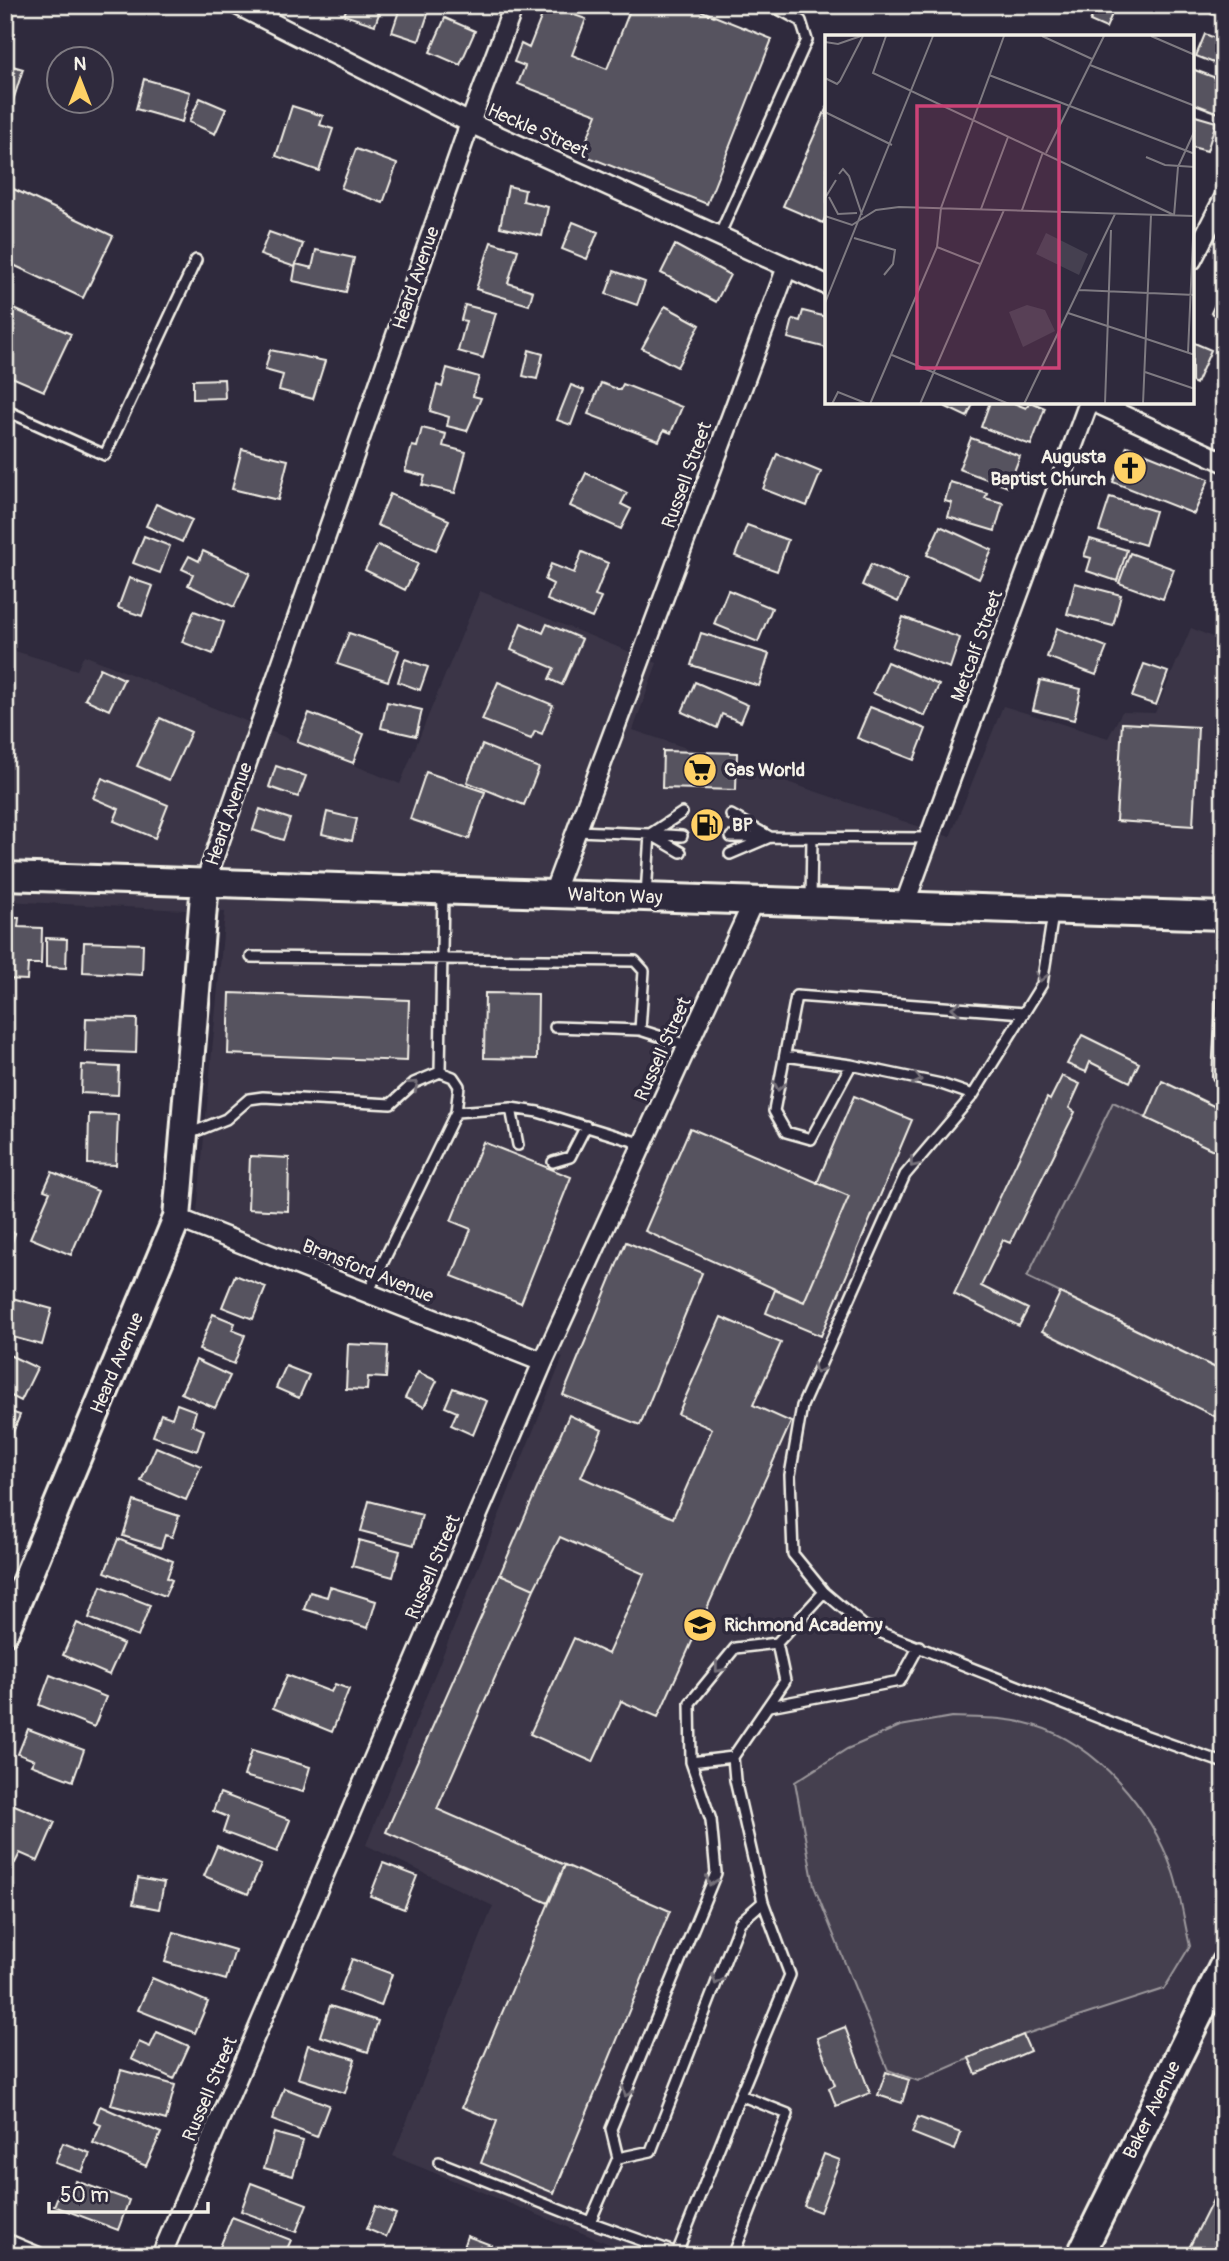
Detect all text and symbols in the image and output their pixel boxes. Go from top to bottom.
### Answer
inset map [825,35,1194,404]
north arrow [46,46,116,116]
text: N [74,52,87,76]
street label: Heckle Street [484,98,592,164]
street label: Heard Avenue [387,223,445,333]
street label: Russell Street [657,418,717,532]
place label: Augusta Baptist Church [991,445,1106,491]
church icon: Augusta Baptist Church [1111,449,1149,487]
street label: Metcalf Street [946,587,1008,705]
supermarket icon: Gas World [681,751,719,789]
place label: Gas World [724,758,805,782]
street label: Heard Avenue [200,759,258,869]
fuel station icon: BP [688,806,726,844]
place label: BP [732,813,754,837]
street label: Walton Way [567,882,663,910]
one-way arrow [1035,971,1050,983]
street label: Russell Street [629,993,697,1105]
one-way arrow [951,1001,962,1016]
one-way arrow [911,1071,923,1085]
one-way arrow [772,1080,787,1092]
one-way arrow [406,1081,419,1093]
one-way arrow [909,1156,922,1168]
street label: Bransford Avenue [299,1234,438,1309]
street label: Heard Avenue [85,1308,149,1417]
one-way arrow [812,1362,826,1375]
street label: Russell Street [400,1511,466,1623]
school or university icon: Richmond Academy [681,1606,719,1644]
place label: Richmond Academy [724,1613,883,1637]
one-way arrow [714,1660,727,1672]
one-way arrow [705,1874,720,1886]
one-way arrow [712,1974,726,1986]
street label: Russell Street [177,2033,243,2145]
street label: Baker Avenue [1118,2056,1186,2163]
one-way arrow [621,2085,635,2097]
scale bar [49,2170,208,2214]
text: 50 m [60,2182,109,2209]

